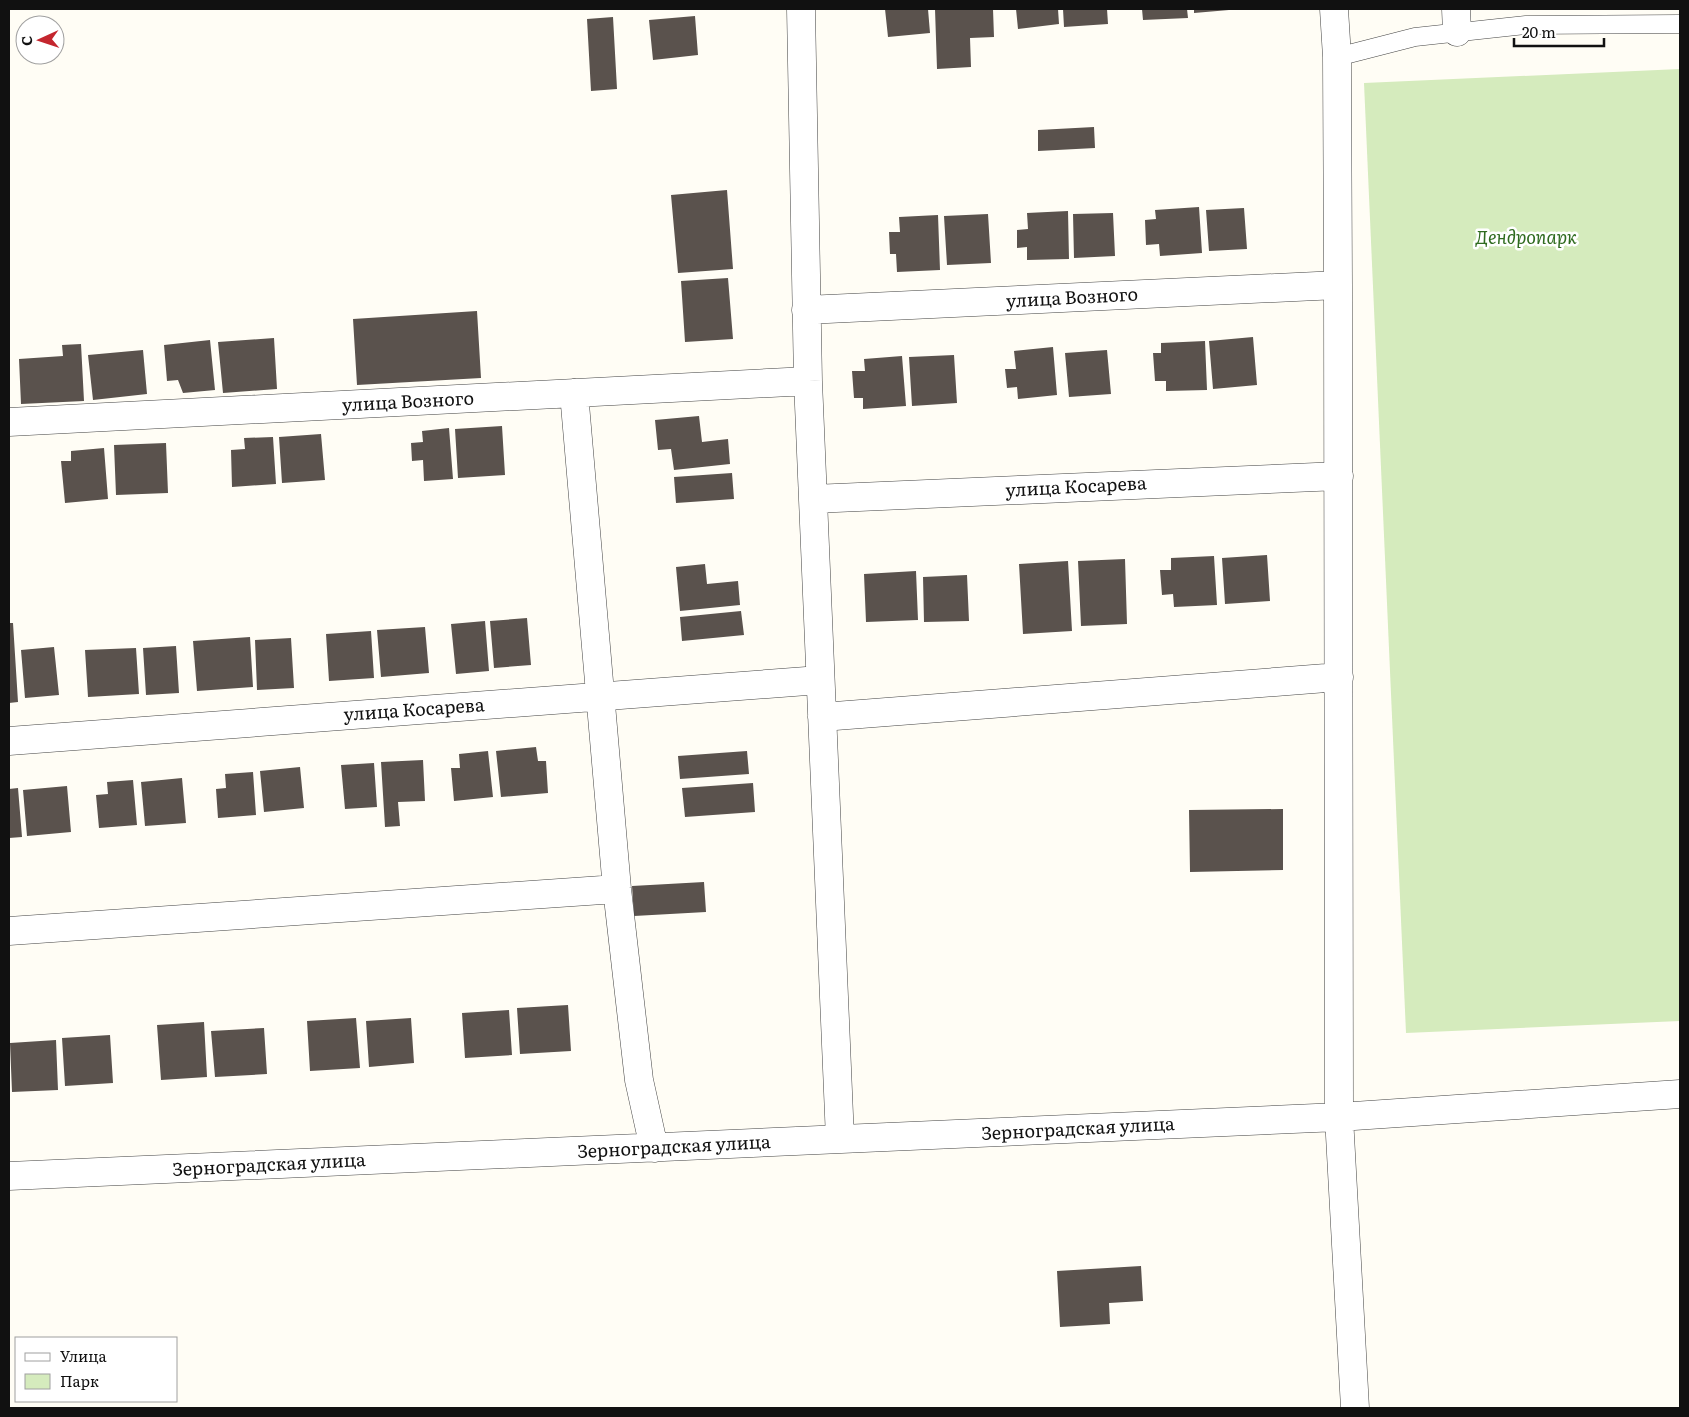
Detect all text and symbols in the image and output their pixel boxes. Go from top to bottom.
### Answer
north arrow [15,15,65,65]
scale bar [1514,15,1604,47]
text: 20 m [1522,20,1556,43]
text: С [16,35,36,46]
park label: Дендропарк [1475,223,1577,250]
street label: улица Возного [1005,280,1139,313]
street label: улица Возного [341,384,475,417]
street label: улица Косарева [1005,468,1147,503]
street label: улица Косарева [343,690,486,727]
street label: Зерноградская улица [981,1109,1176,1146]
street label: Зерноградская улица [577,1127,772,1164]
street label: Зерноградская улица [172,1145,367,1182]
legend [15,1337,178,1402]
text: Улица [60,1344,108,1367]
text: Парк [60,1369,99,1392]

